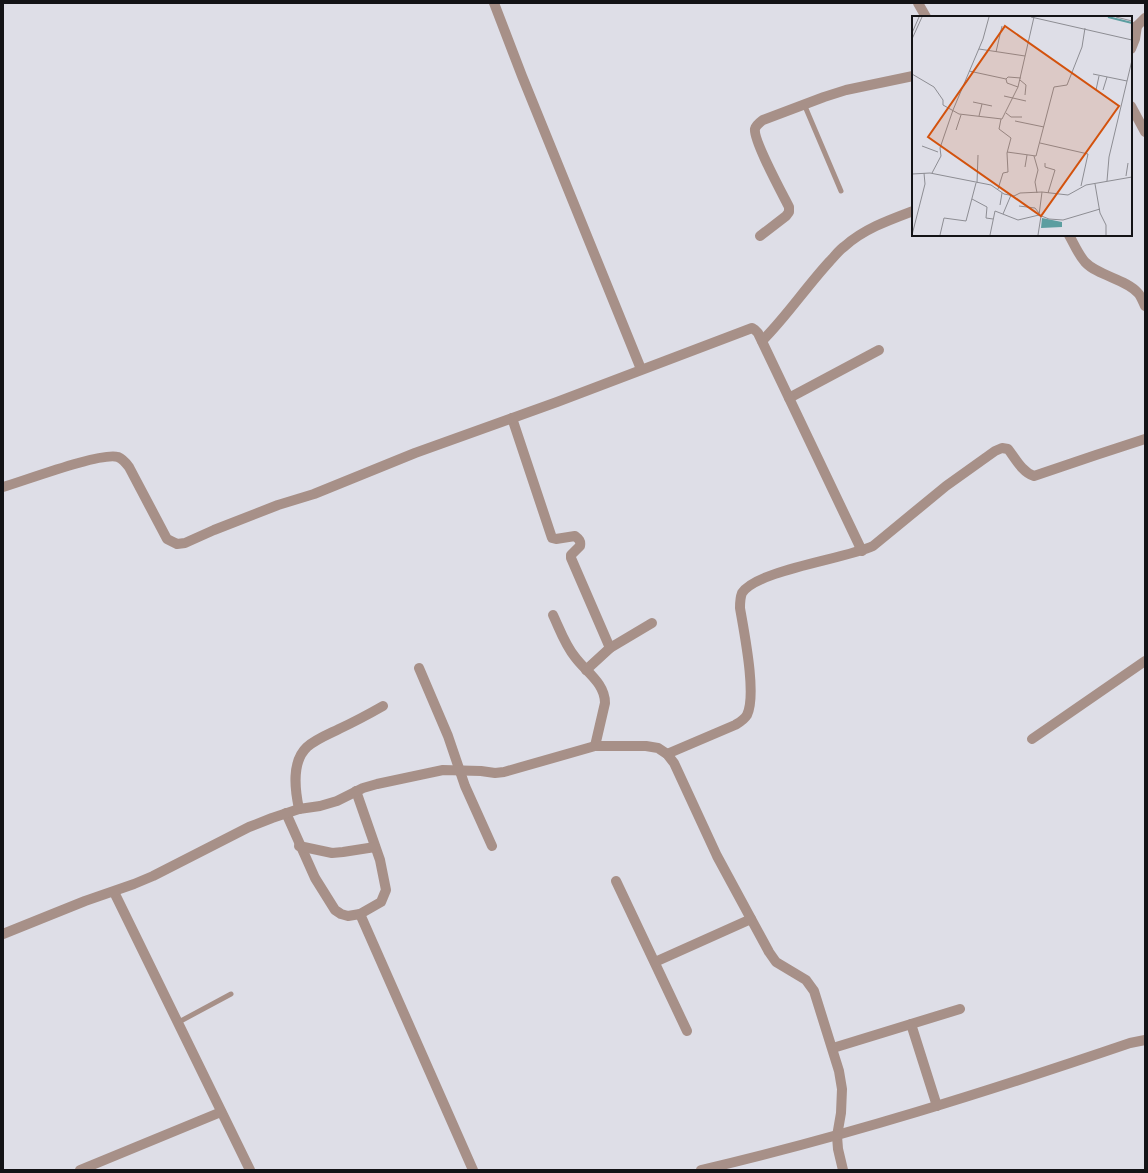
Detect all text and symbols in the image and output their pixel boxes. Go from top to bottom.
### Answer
inset map [912,16,1132,236]

